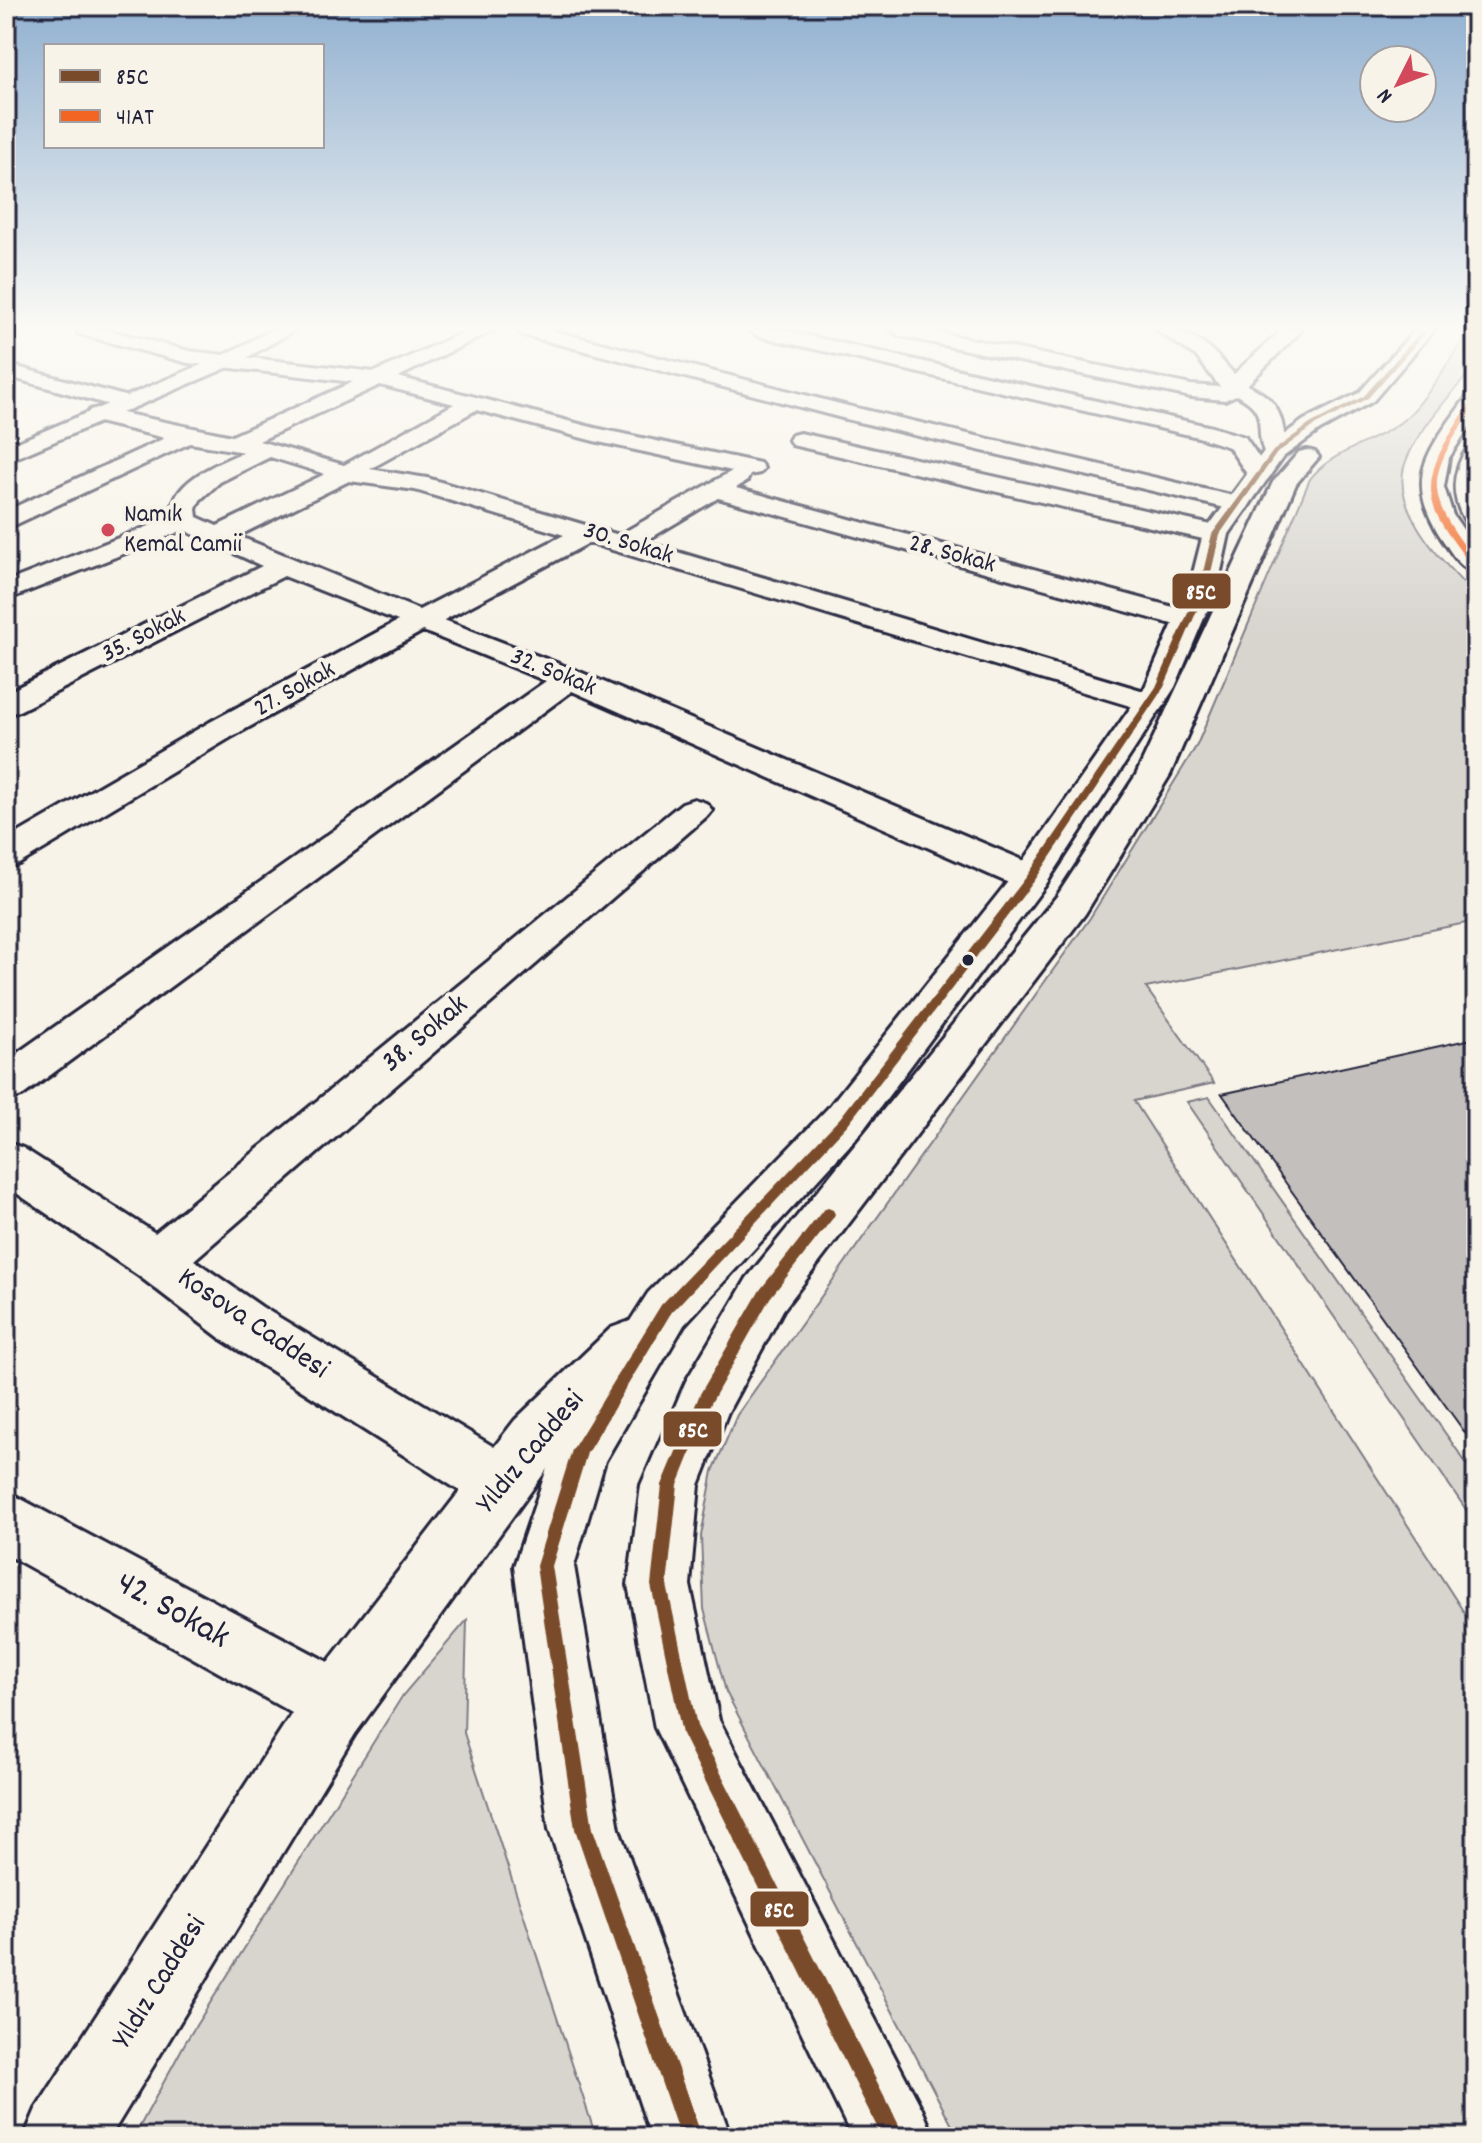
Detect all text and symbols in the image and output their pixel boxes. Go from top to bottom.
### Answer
legend [44,44,324,148]
north arrow [1358,44,1438,124]
text: 85C [116,62,149,96]
text: N [1370,81,1401,109]
text: 41AT [116,102,154,136]
place label: Namık Kemal Camii [124,497,242,564]
street label: 30. Sokak [578,513,678,575]
marker: Namık Kemal Camii [99,521,117,539]
street label: 28. Sokak [904,526,1000,584]
line badge: 85C [1171,572,1232,610]
text: 85C [1186,579,1216,610]
street label: 35. Sokak [95,599,193,673]
street label: 32. Sokak [504,639,602,707]
street label: 27. Sokak [247,652,343,728]
unlabelled marker [960,952,976,968]
street label: 38. Sokak [373,986,479,1084]
street label: Kosova Caddesi [167,1258,337,1392]
street label: Yıldız Caddesi [467,1382,597,1524]
line badge: 85C [662,1410,723,1448]
text: 85C [678,1417,708,1448]
street label: 42. Sokak [106,1559,238,1665]
line badge: 85C [749,1890,810,1928]
text: 85C [764,1897,794,1928]
street label: Yıldız Caddesi [103,1908,219,2058]

